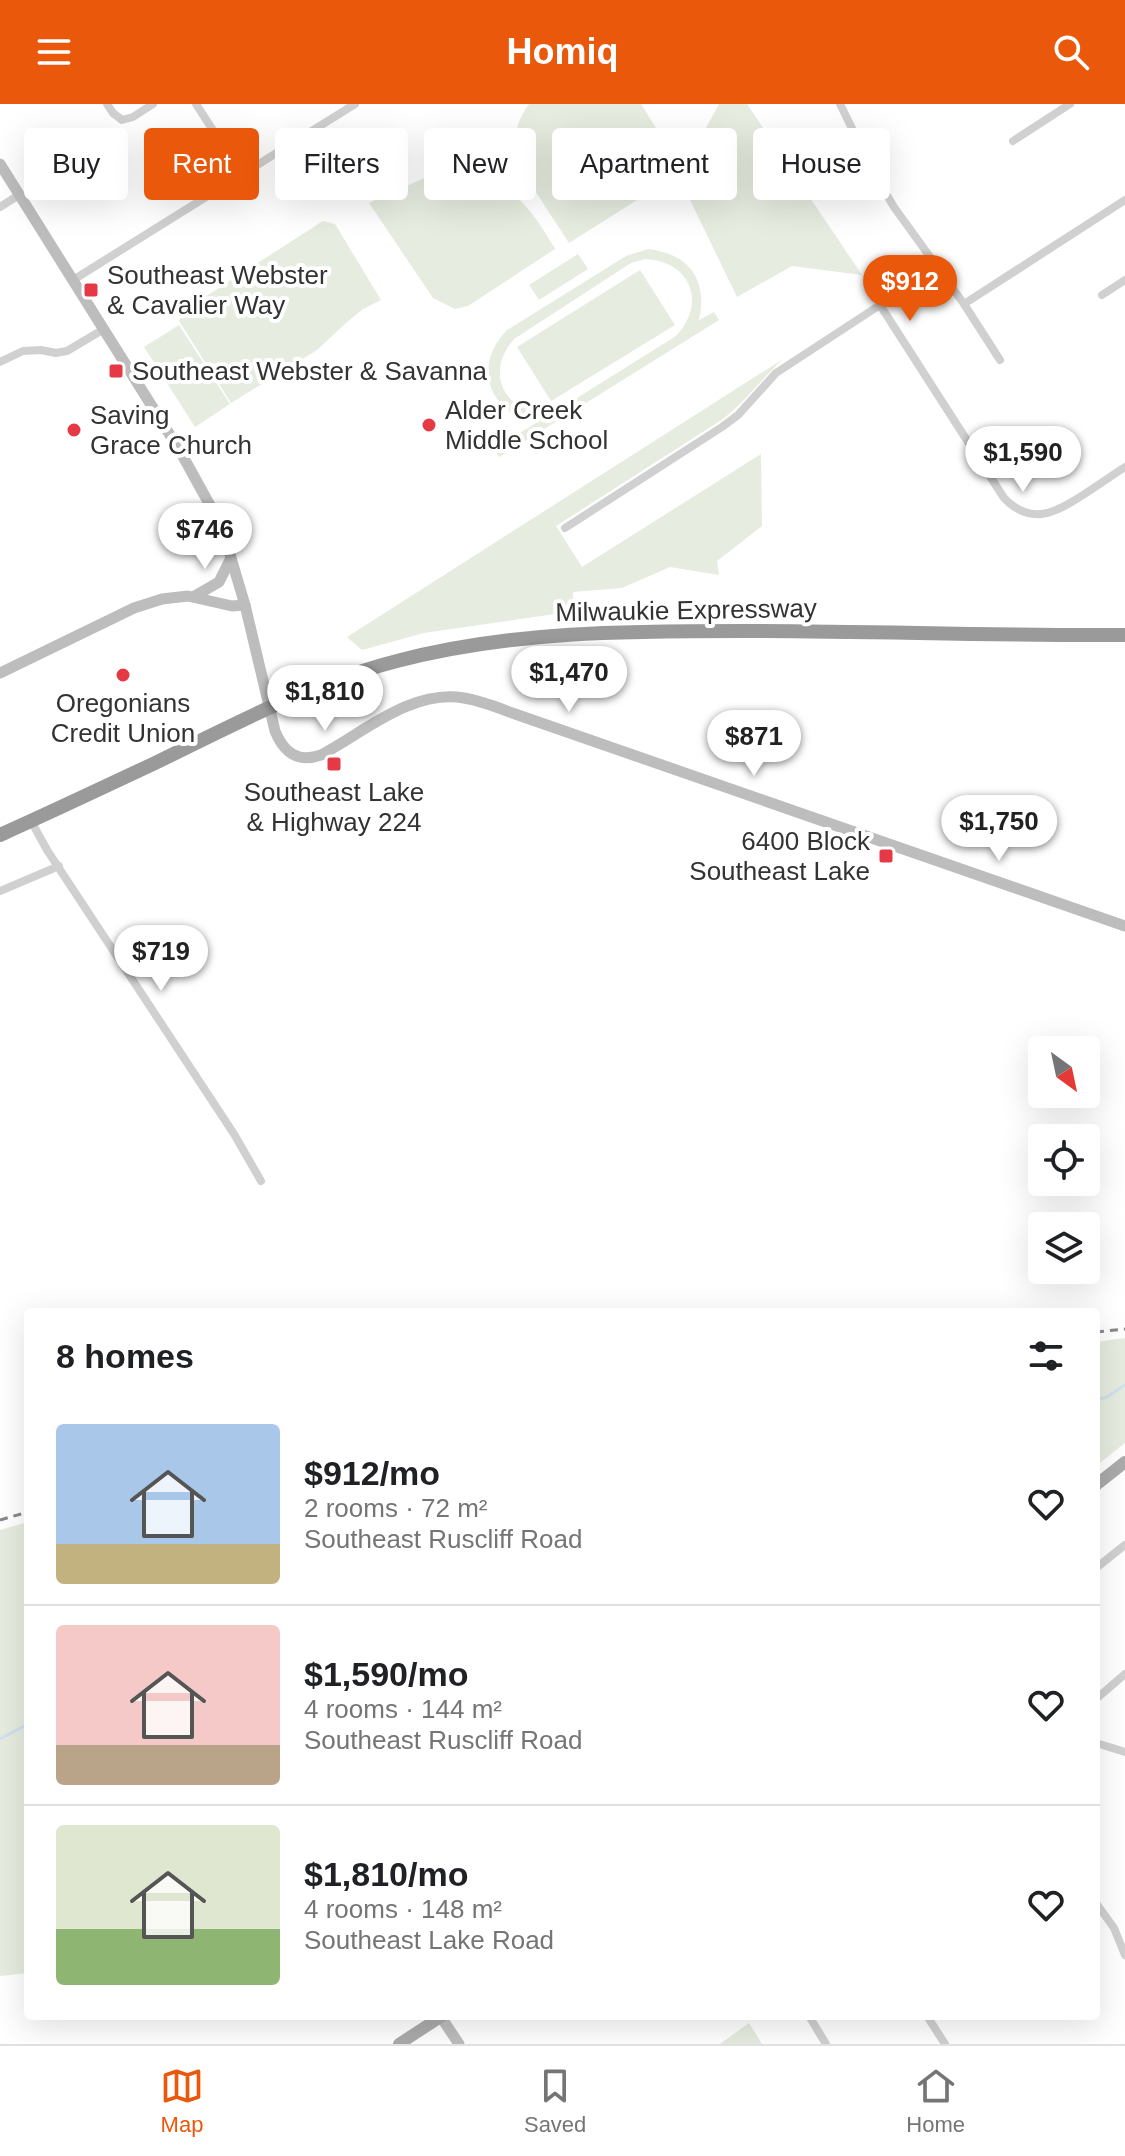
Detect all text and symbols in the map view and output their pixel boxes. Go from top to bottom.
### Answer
icon: menu [32,30,76,74]
icon: search [1049,30,1093,74]
text: Homiq [507,31,619,72]
chip: Buy [24,128,128,200]
chip: Rent [144,128,259,200]
chip: Filters [275,128,408,200]
chip: New [424,128,536,200]
chip: Apartment [552,128,737,200]
chip: House [753,128,890,200]
pin: $912 [863,255,957,323]
place label: Southeast Webster & Cavalier Way [107,260,328,320]
text: $912 [881,266,939,296]
marker: Southeast Webster & Cavalier Way [82,281,100,299]
place label: Southeast Webster & Savanna [132,356,488,386]
marker: Southeast Webster & Savanna [107,362,125,380]
place label: Alder Creek Middle School [445,395,608,455]
place label: Saving Grace Church [90,400,252,460]
marker: Alder Creek Middle School [420,416,438,434]
marker: Saving Grace Church [65,421,83,439]
pin: $1,590 [958,426,1088,494]
text: $1,590 [983,437,1063,467]
pin: $746 [158,503,252,571]
text: $746 [176,514,234,544]
street label: Milwaukie Expressway [555,593,817,627]
pin: $1,470 [504,646,634,714]
text: $1,470 [529,657,609,687]
pin: $1,810 [260,665,390,733]
marker: Oregonians Credit Union [114,666,132,684]
text: $1,810 [285,676,365,706]
place label: Oregonians Credit Union [51,688,195,748]
pin: $871 [707,710,801,778]
text: $871 [725,721,783,751]
marker: Southeast Lake & Highway 224 [325,755,343,773]
place label: Southeast Lake & Highway 224 [244,777,424,837]
pin: $1,750 [934,795,1064,863]
text: $1,750 [959,806,1039,836]
place label: 6400 Block Southeast Lake [689,826,871,886]
marker: 6400 Block Southeast Lake [877,847,895,865]
pin: $719 [114,925,208,993]
text: $719 [132,936,190,966]
north arrow [1028,1036,1100,1108]
map controls [1028,1036,1100,1284]
button: locate [1028,1124,1100,1196]
button: layers [1028,1212,1100,1284]
icon: filters [1024,1334,1068,1378]
text: 8 homes [56,1337,194,1375]
text: $912/mo [304,1454,440,1492]
icon: home [120,1456,216,1552]
icon: heart [1024,1482,1068,1526]
text: 2 rooms · 72 m² [304,1493,488,1523]
text: Southeast Ruscliff Road [304,1524,582,1554]
text: $1,590/mo [304,1655,468,1693]
icon: home [120,1657,216,1753]
icon: heart [1024,1683,1068,1727]
text: 4 rooms · 144 m² [304,1694,502,1724]
text: Southeast Ruscliff Road [304,1725,582,1755]
text: $1,810/mo [304,1855,468,1893]
icon: home [120,1857,216,1953]
icon: heart [1024,1883,1068,1927]
text: 4 rooms · 148 m² [304,1894,502,1924]
text: Southeast Lake Road [304,1925,554,1955]
tab: Map [160,2064,204,2138]
tab: Saved [524,2064,586,2138]
tab: Home [906,2064,965,2138]

